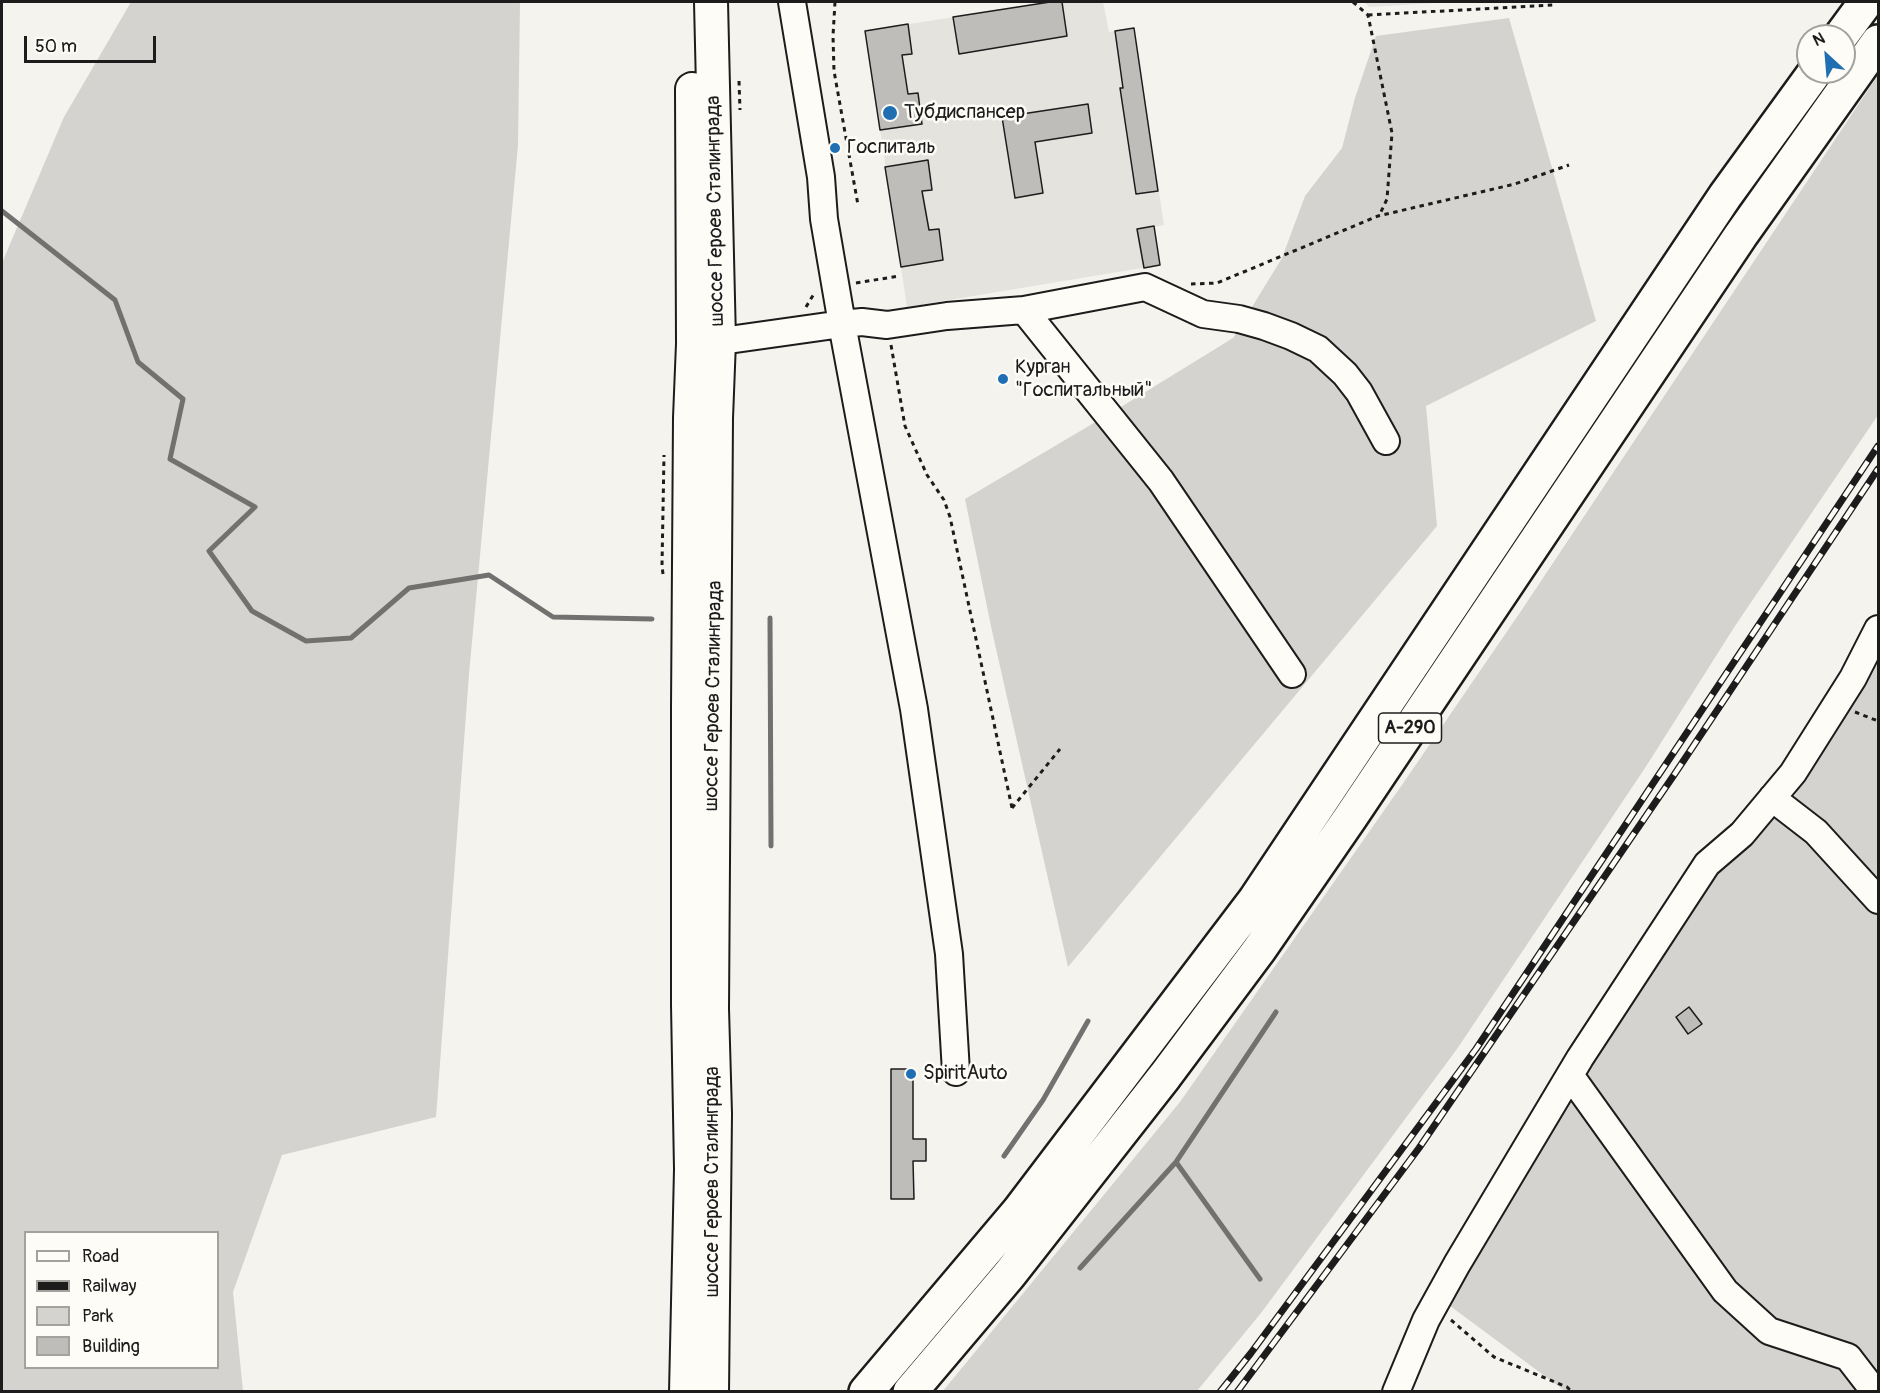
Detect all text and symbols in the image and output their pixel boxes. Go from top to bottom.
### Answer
scale bar [27,24,159,62]
north arrow [1796,24,1856,84]
text: N [1810,28,1828,51]
text: 50 m [35,35,77,58]
street label: шоссе Героев Сталинграда [702,95,730,327]
place label: Тубдиспансер [904,101,1025,125]
marker: Тубдиспансер [881,104,899,122]
place label: Госпиталь [847,136,936,160]
marker: Госпиталь [828,141,842,155]
place label: Курган "Госпитальный" [1015,356,1152,403]
marker: Курган "Госпитальный" [996,372,1010,386]
street label: шоссе Героев Сталинграда [700,580,728,812]
road number: А-290 [1378,713,1442,743]
place label: SpiritAuto [923,1062,1007,1086]
street label: шоссе Героев Сталинграда [701,1067,725,1297]
marker: SpiritAuto [904,1067,918,1081]
legend [24,1231,219,1369]
text: Road [82,1245,119,1268]
text: Railway [82,1275,137,1298]
text: Park [82,1305,114,1328]
text: Building [82,1335,140,1358]

